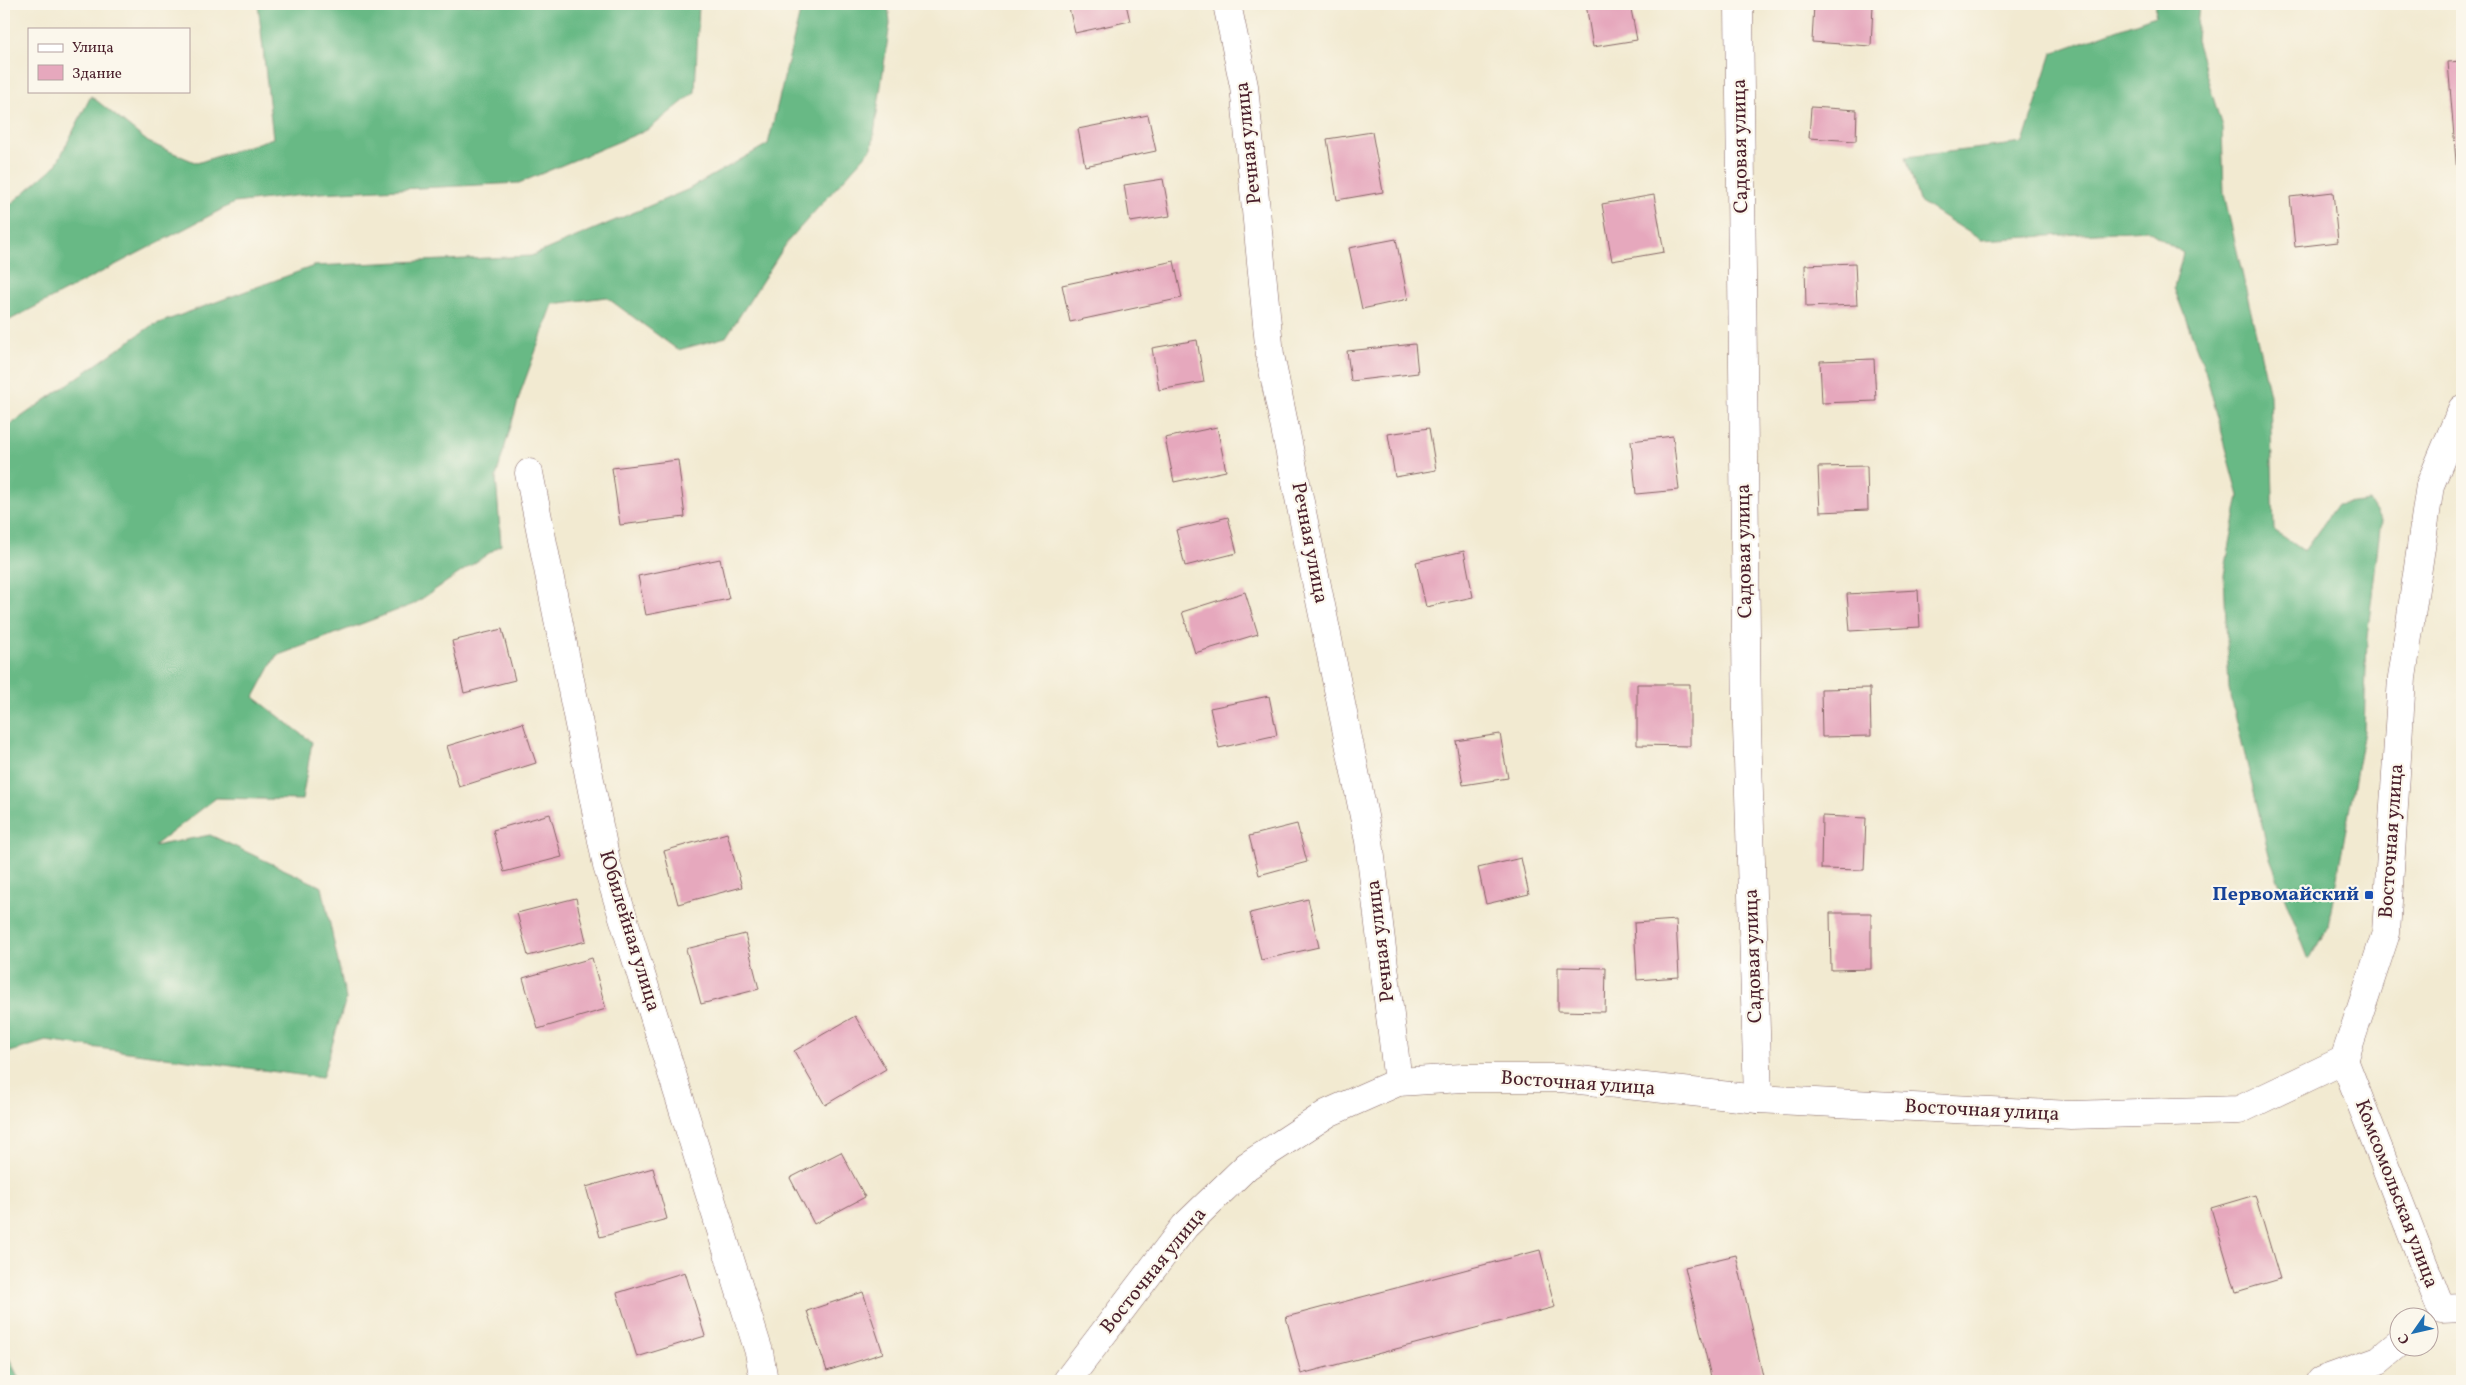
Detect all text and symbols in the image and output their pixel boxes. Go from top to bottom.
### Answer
legend [28,28,190,92]
text: Улица [72,38,114,59]
text: Здание [72,64,122,85]
street label: Садовая улица [1726,78,1756,214]
street label: Речная улица [1229,80,1269,206]
street label: Речная улица [1284,480,1334,606]
street label: Садовая улица [1730,483,1760,619]
street label: Восточная улица [2373,763,2411,919]
street label: Юбилейная улица [591,847,667,1015]
street label: Речная улица [1360,878,1402,1004]
place label: Первомайский [2212,881,2359,909]
street label: Садовая улица [1738,888,1770,1024]
marker: Первомайский [2363,889,2375,901]
street label: Восточная улица [1500,1065,1656,1103]
street label: Восточная улица [1904,1093,2060,1129]
street label: Комсомольская улица [2347,1096,2445,1292]
street label: Восточная улица [1094,1202,1214,1340]
north arrow [2388,1308,2438,1358]
text: С [2394,1329,2415,1347]

